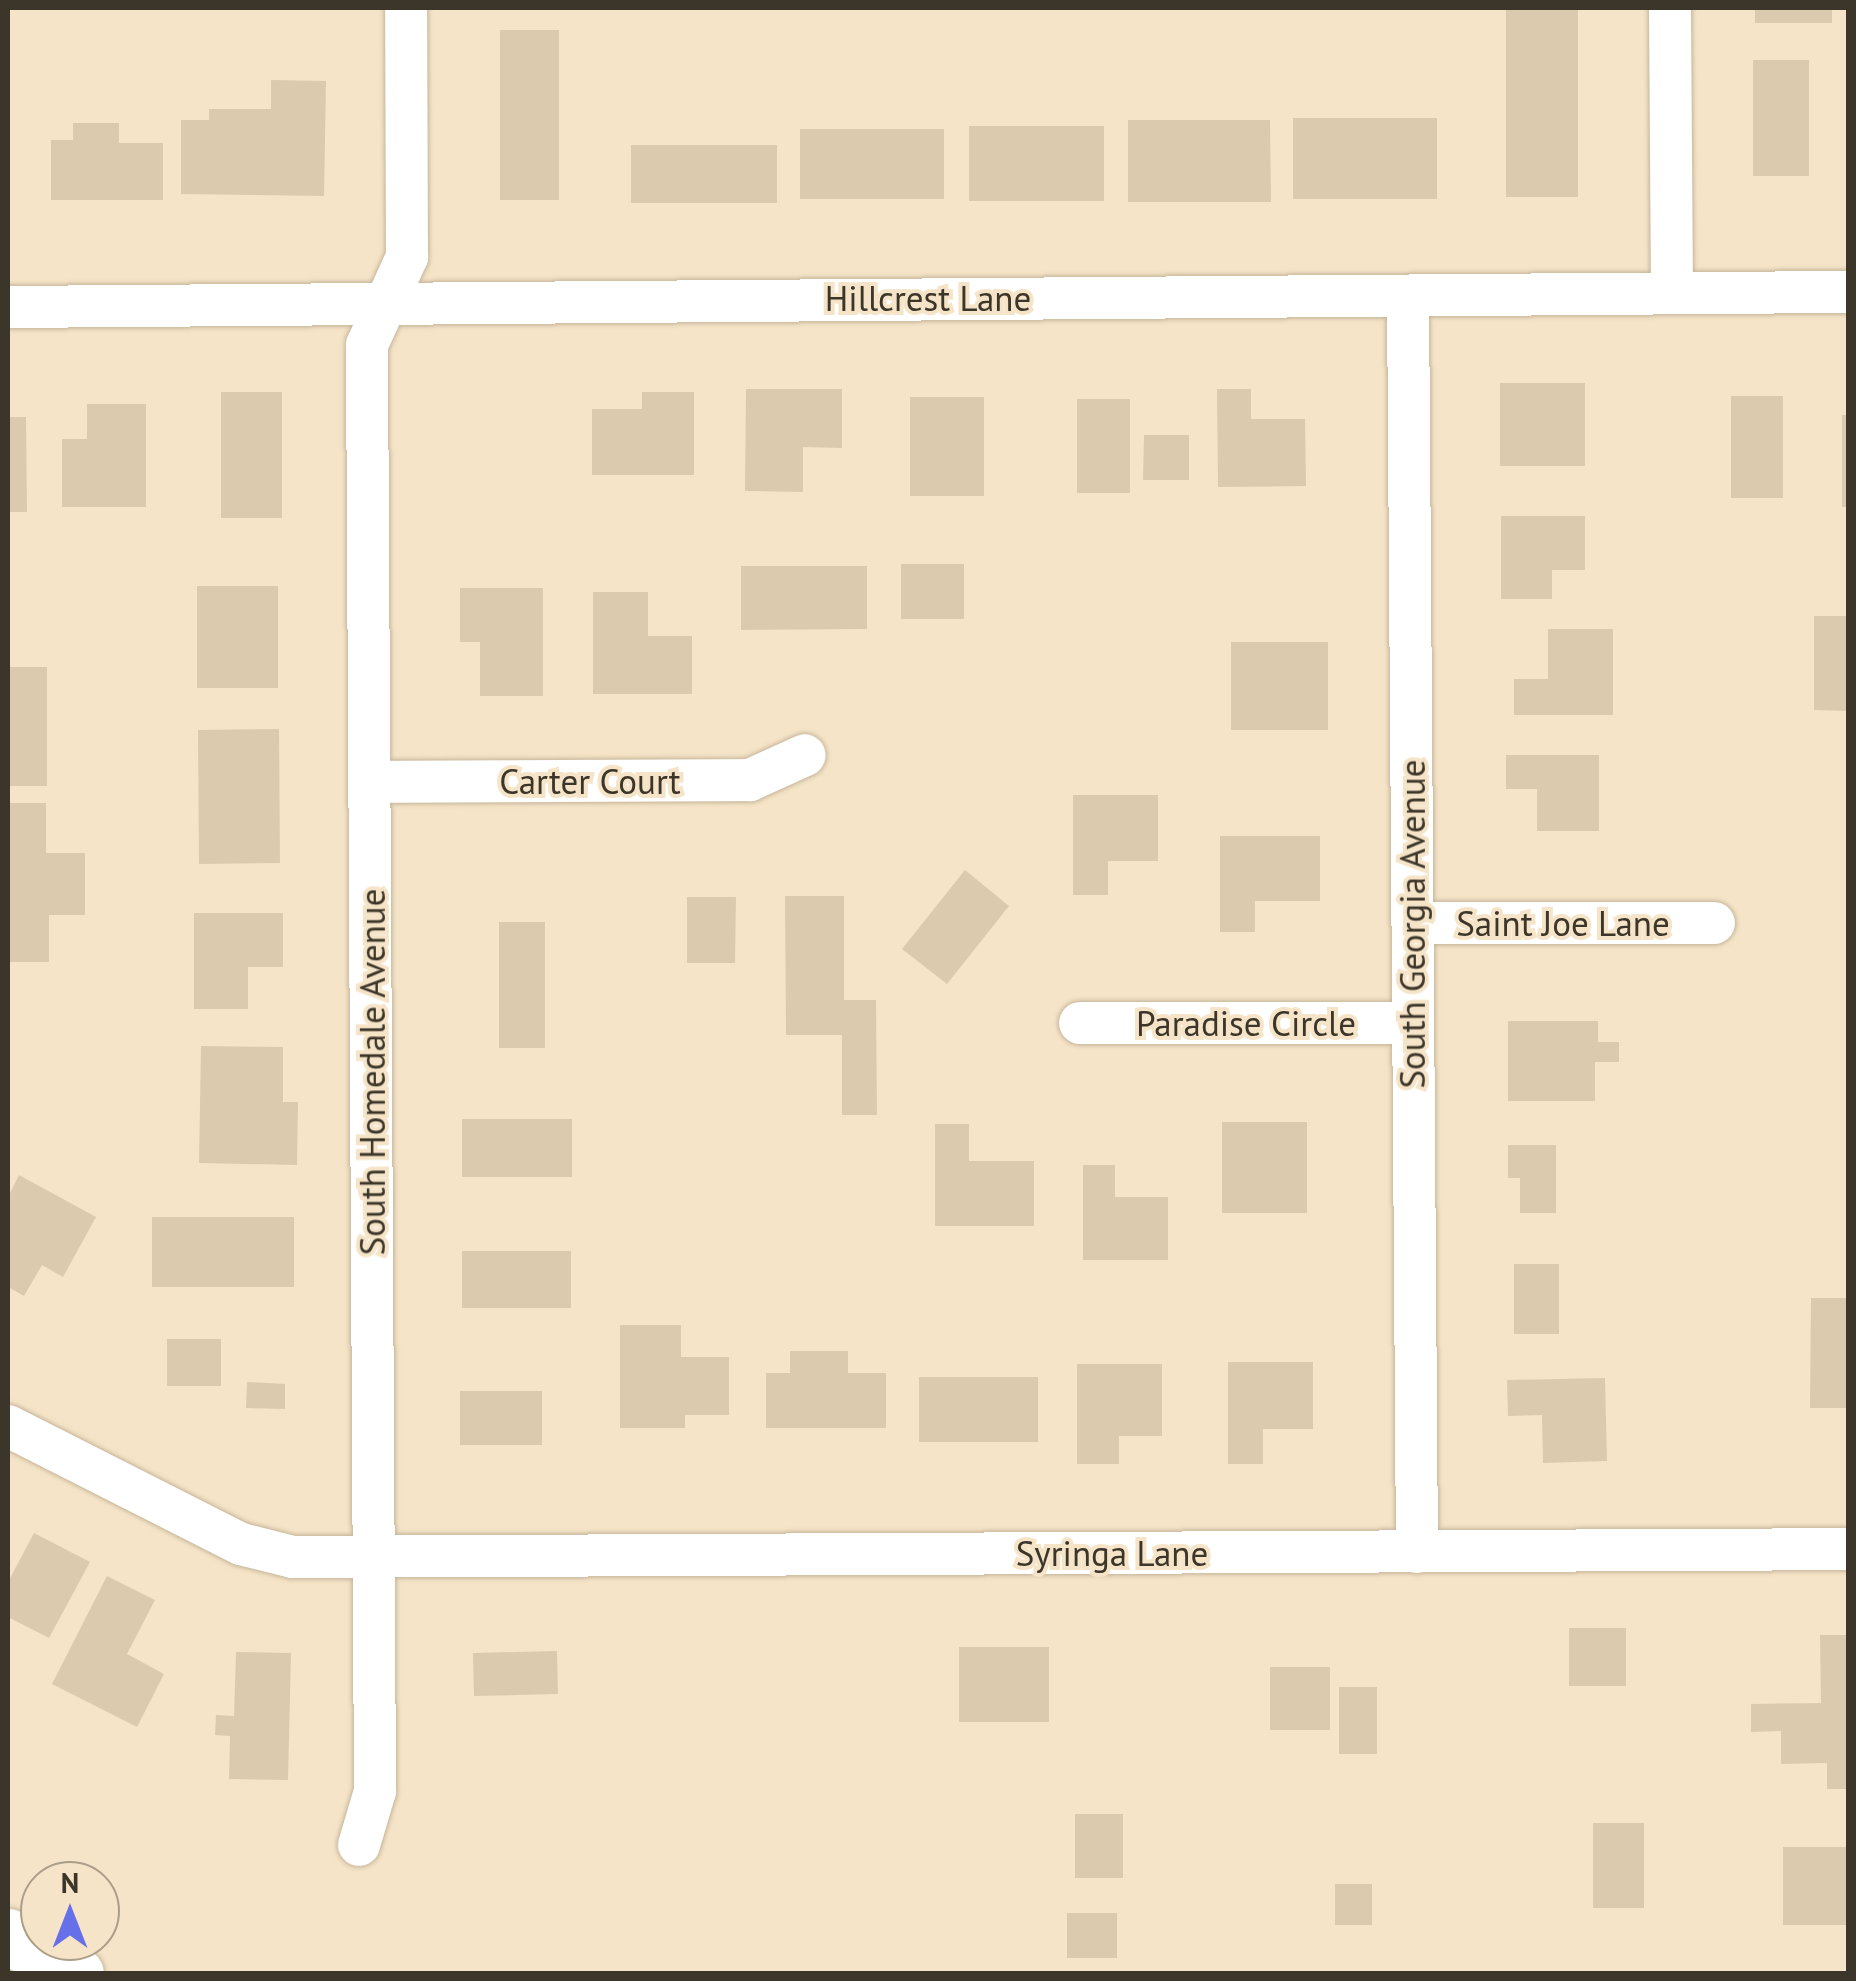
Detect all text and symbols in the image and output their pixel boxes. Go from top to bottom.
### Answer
street label: Hillcrest Lane [825,277,1031,319]
street label: South Georgia Avenue [1391,759,1433,1089]
street label: Carter Court [499,760,681,802]
street label: South Homedale Avenue [351,888,393,1256]
street label: Saint Joe Lane [1456,902,1670,944]
street label: Paradise Circle [1136,1002,1356,1044]
street label: Syringa Lane [1016,1532,1208,1574]
north arrow [20,1861,120,1961]
text: N [61,1864,79,1901]

